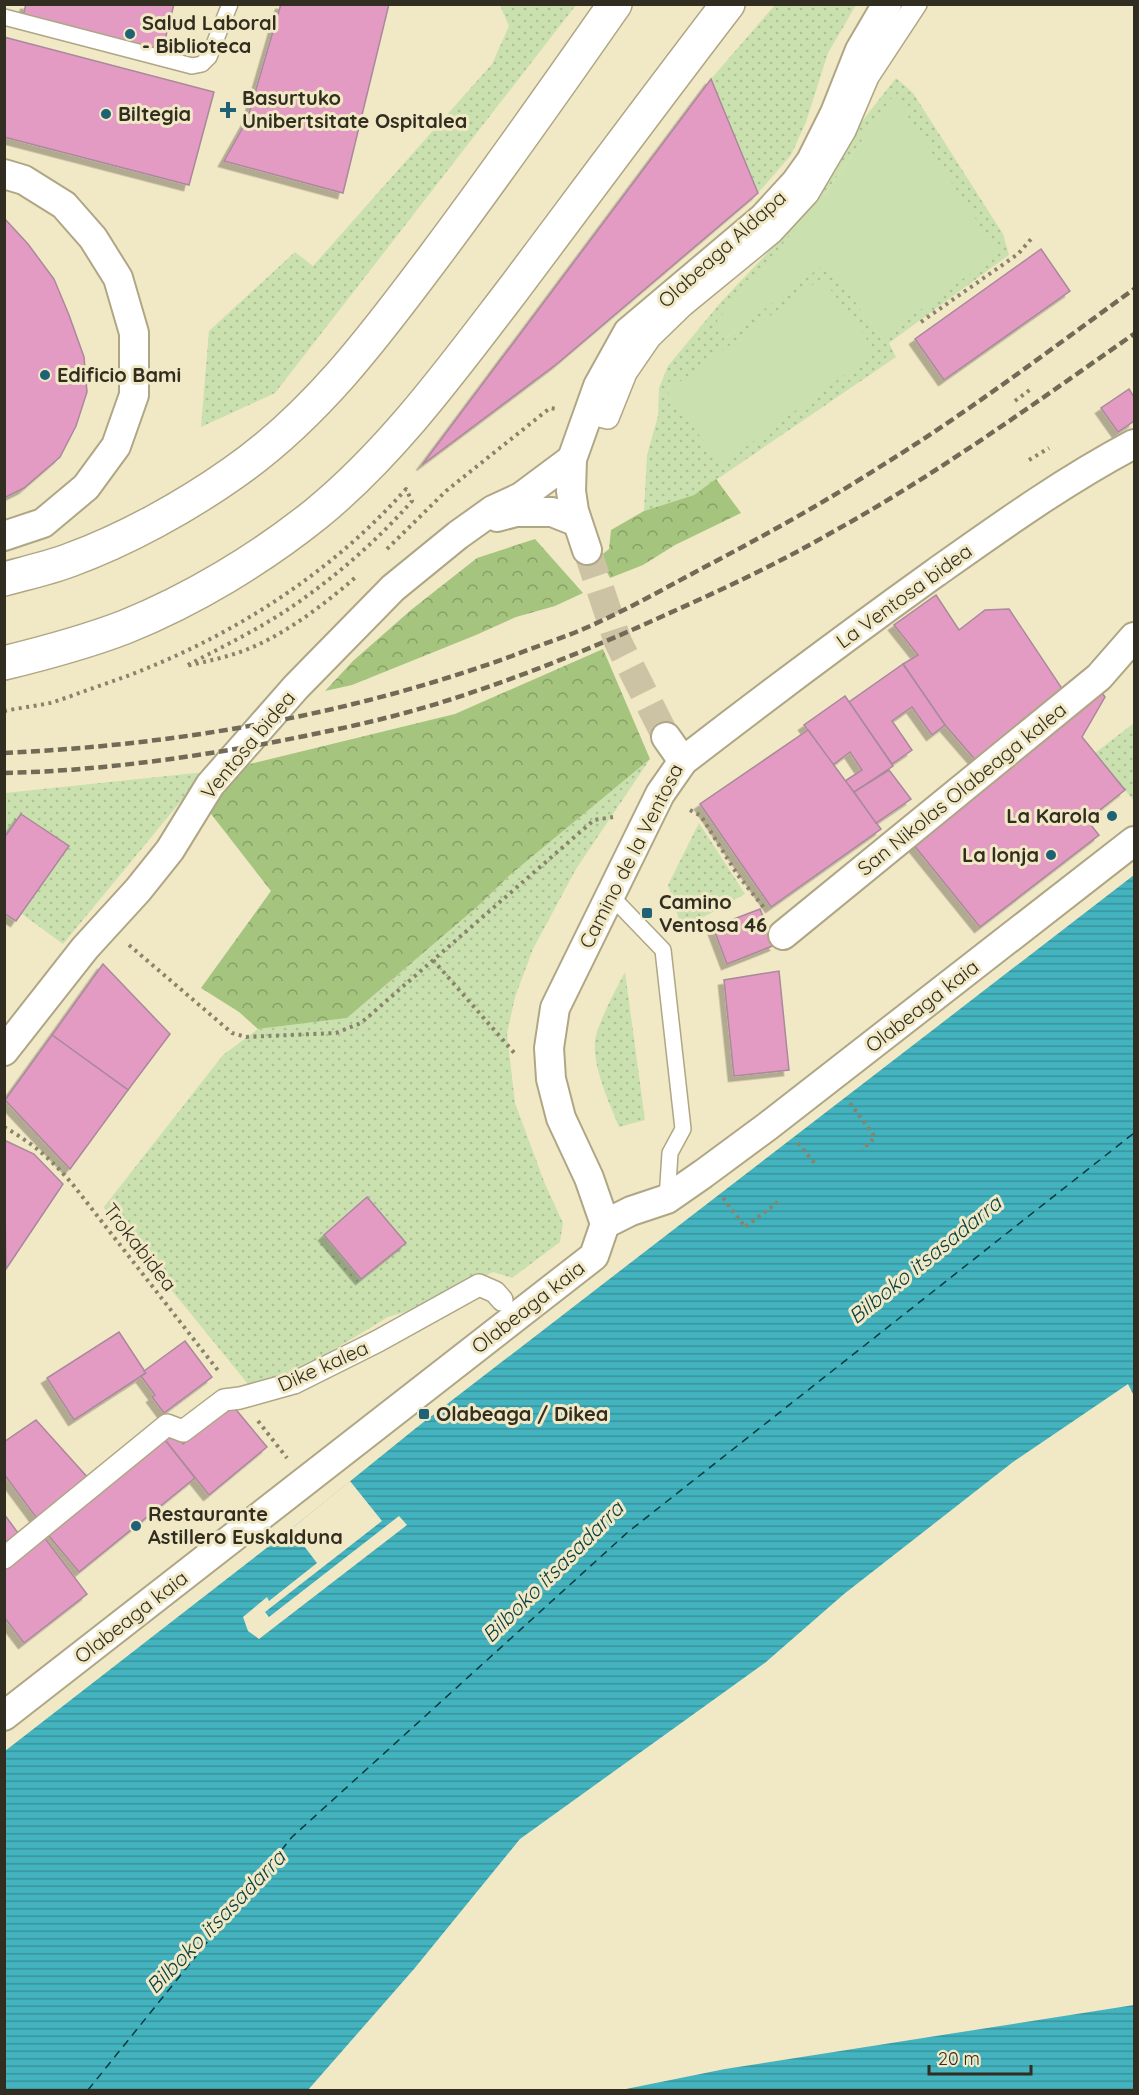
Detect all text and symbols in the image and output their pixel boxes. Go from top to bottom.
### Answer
place label: Salud Laboral - Biblioteca [142,10,277,58]
marker: Salud Laboral - Biblioteca [123,27,137,41]
place label: Basurtuko Unibertsitate Ospitalea [242,85,467,133]
place label: Biltegia [118,101,191,126]
marker: Basurtuko Unibertsitate Ospitalea [219,101,237,119]
marker: Biltegia [99,107,113,121]
street label: Olabeaga Aldapa [653,185,791,313]
place label: Edificio Bami [57,362,181,387]
marker: Edificio Bami [38,368,52,382]
street label: La Ventosa bidea [831,538,977,653]
street label: Ventosa bidea [195,685,300,804]
street label: San Nikolas Olabeaga kalea [852,697,1071,881]
street label: Camino de la Ventosa [573,759,688,952]
place label: La Karola [1006,803,1100,828]
marker: La Karola [1105,809,1119,823]
place label: La lonja [962,842,1039,867]
marker: La lonja [1044,848,1058,862]
place label: Camino Ventosa 46 [659,889,767,937]
marker: Camino Ventosa 46 [640,906,654,920]
street label: Olabeaga kaia [860,954,983,1058]
water label: Bilboko itsasadarra [843,1189,1007,1329]
street label: Trokabidea [98,1198,183,1296]
street label: Olabeaga kaia [466,1255,589,1359]
street label: Dike kalea [274,1335,372,1397]
place label: Olabeaga / Dikea [436,1401,608,1426]
marker: Olabeaga / Dikea [417,1407,431,1421]
water label: Bilboko itsasadarra [476,1494,629,1647]
place label: Restaurante Astillero Euskalduna [148,1501,343,1549]
marker: Restaurante Astillero Euskalduna [129,1519,143,1533]
street label: Olabeaga kaia [69,1565,192,1669]
water label: Bilboko itsasadarra [140,1843,291,1998]
scale bar [929,2038,1031,2076]
text: 20 m [938,2047,980,2070]

